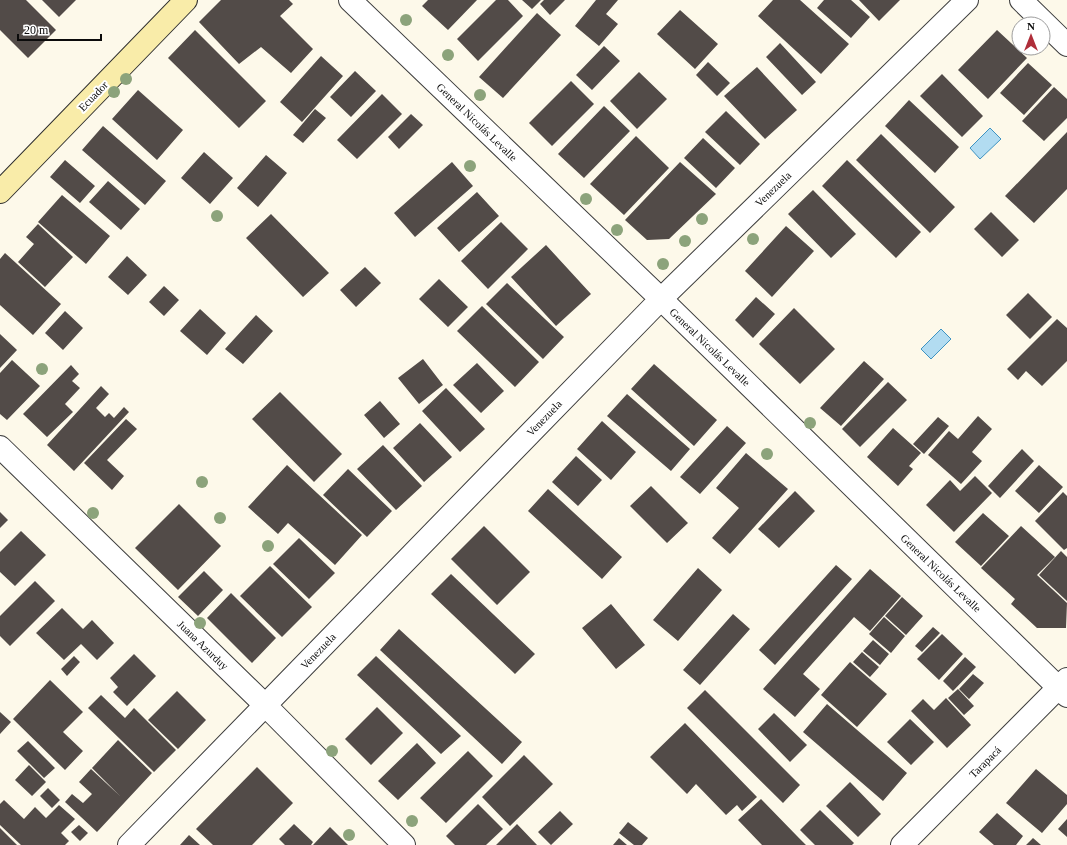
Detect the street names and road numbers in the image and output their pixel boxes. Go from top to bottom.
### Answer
street label: Ecuador [76,78,110,113]
street label: General Nicolás Levalle [434,81,520,164]
street label: Venezuela [753,169,794,209]
street label: General Nicolás Levalle [667,306,753,389]
street label: Venezuela [524,397,564,438]
street label: General Nicolás Levalle [898,532,984,615]
street label: Juana Azurduy [175,618,231,672]
street label: Venezuela [298,630,338,671]
street label: Tarapacá [967,744,1003,780]

